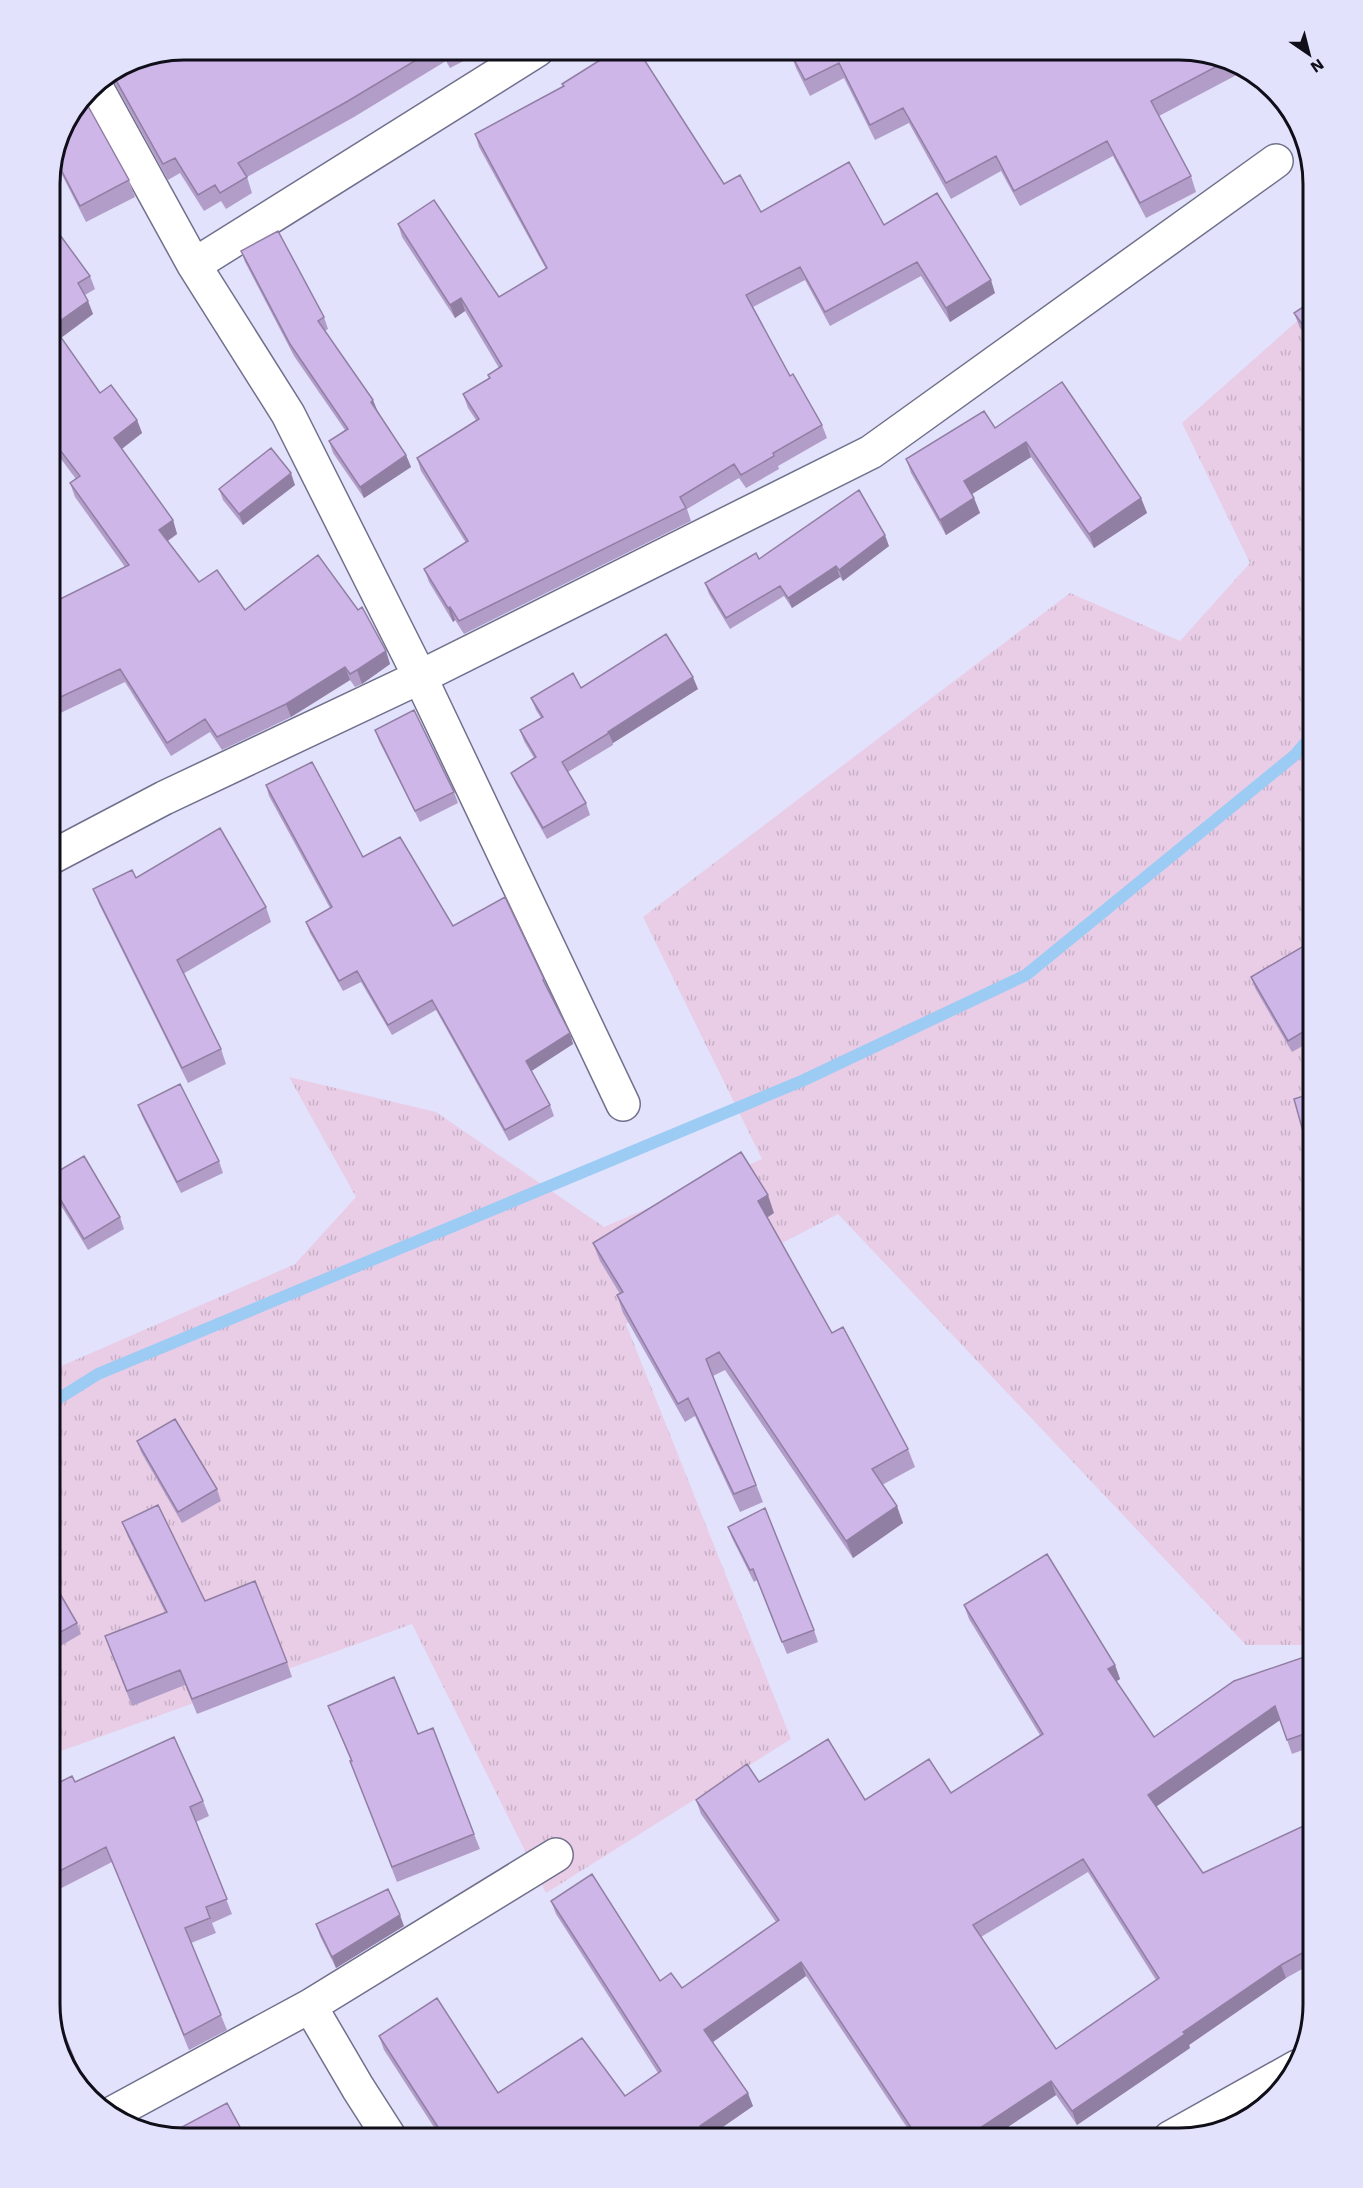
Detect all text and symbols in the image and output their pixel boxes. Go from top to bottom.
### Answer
north arrow [1279,24,1339,84]
text: N [1307,55,1328,77]

